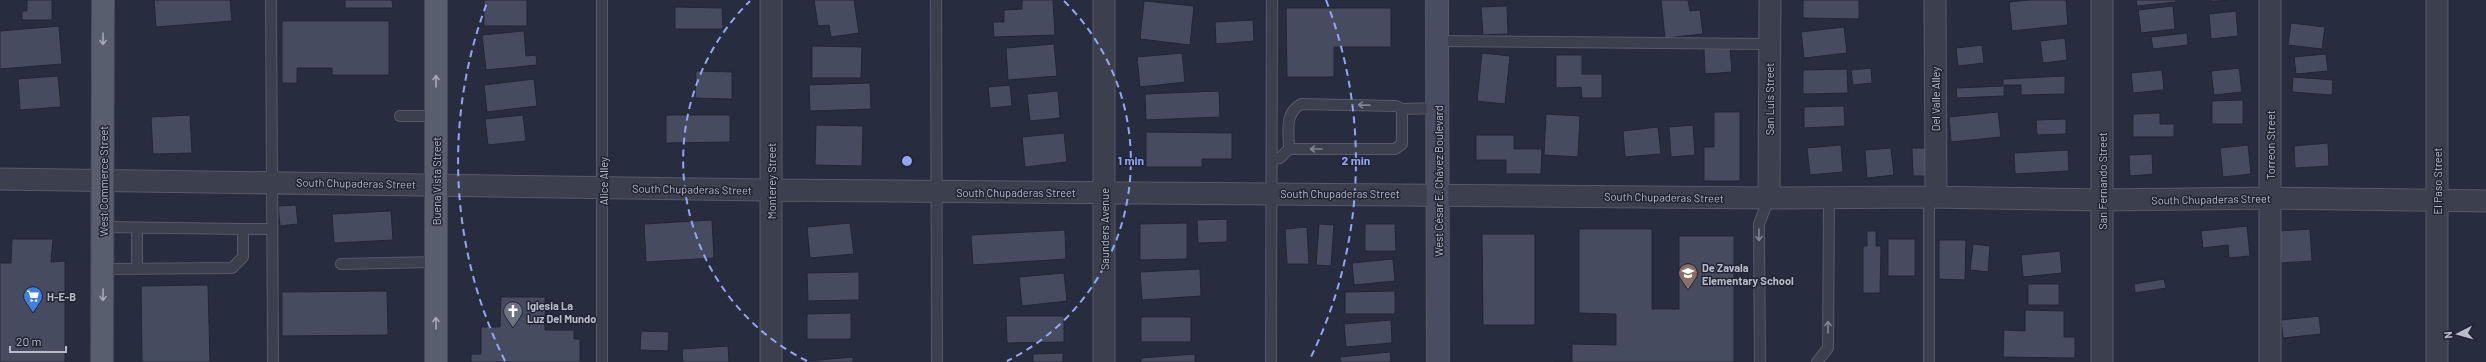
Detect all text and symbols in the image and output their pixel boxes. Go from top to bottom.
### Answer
one-way arrow [99,32,107,45]
street label: San Luis Street [1763,63,1776,135]
street label: Del Valle Alley [1929,67,1942,131]
one-way arrow [432,75,440,88]
one-way arrow [1358,101,1371,109]
street label: West César E. Chávez Boulevard [1432,105,1445,257]
street label: Torreon Street [2264,110,2277,180]
street label: West Commerce Street [97,126,110,236]
street label: San Fernando Street [2096,132,2109,230]
street label: Buena Vista Street [430,137,443,225]
street label: Monterey Street [765,143,778,219]
one-way arrow [1310,145,1323,153]
street label: El Paso Street [2431,147,2444,215]
text: 1 min [1118,153,1144,167]
text: 2 min [1342,153,1370,167]
centre of rings [900,154,914,168]
street label: Alice Alley [597,157,610,205]
street label: South Chupaderas Street [296,175,416,191]
street label: South Chupaderas Street [632,181,752,197]
street label: South Chupaderas Street [956,186,1076,199]
street label: South Chupaderas Street [1280,187,1400,200]
street label: Saunders Avenue [1098,188,1111,270]
street label: South Chupaderas Street [1604,189,1724,205]
street label: South Chupaderas Street [2151,191,2271,207]
one-way arrow [1755,228,1763,241]
place label: De Zavala Elementary School [1702,261,1794,287]
school or university icon: De Zavala Elementary School [1677,262,1699,290]
supermarket icon: H-E-B [22,285,44,313]
one-way arrow [99,288,107,301]
place label: H-E-B [47,290,76,303]
place label: Iglesia La Luz Del Mundo [527,299,596,325]
church icon: Iglesia La Luz Del Mundo [502,300,524,328]
north arrow [2438,314,2478,354]
one-way arrow [432,317,440,330]
one-way arrow [1824,321,1832,334]
scale bar [10,328,66,354]
text: N [2441,331,2454,339]
text: 20 m [16,334,42,348]

